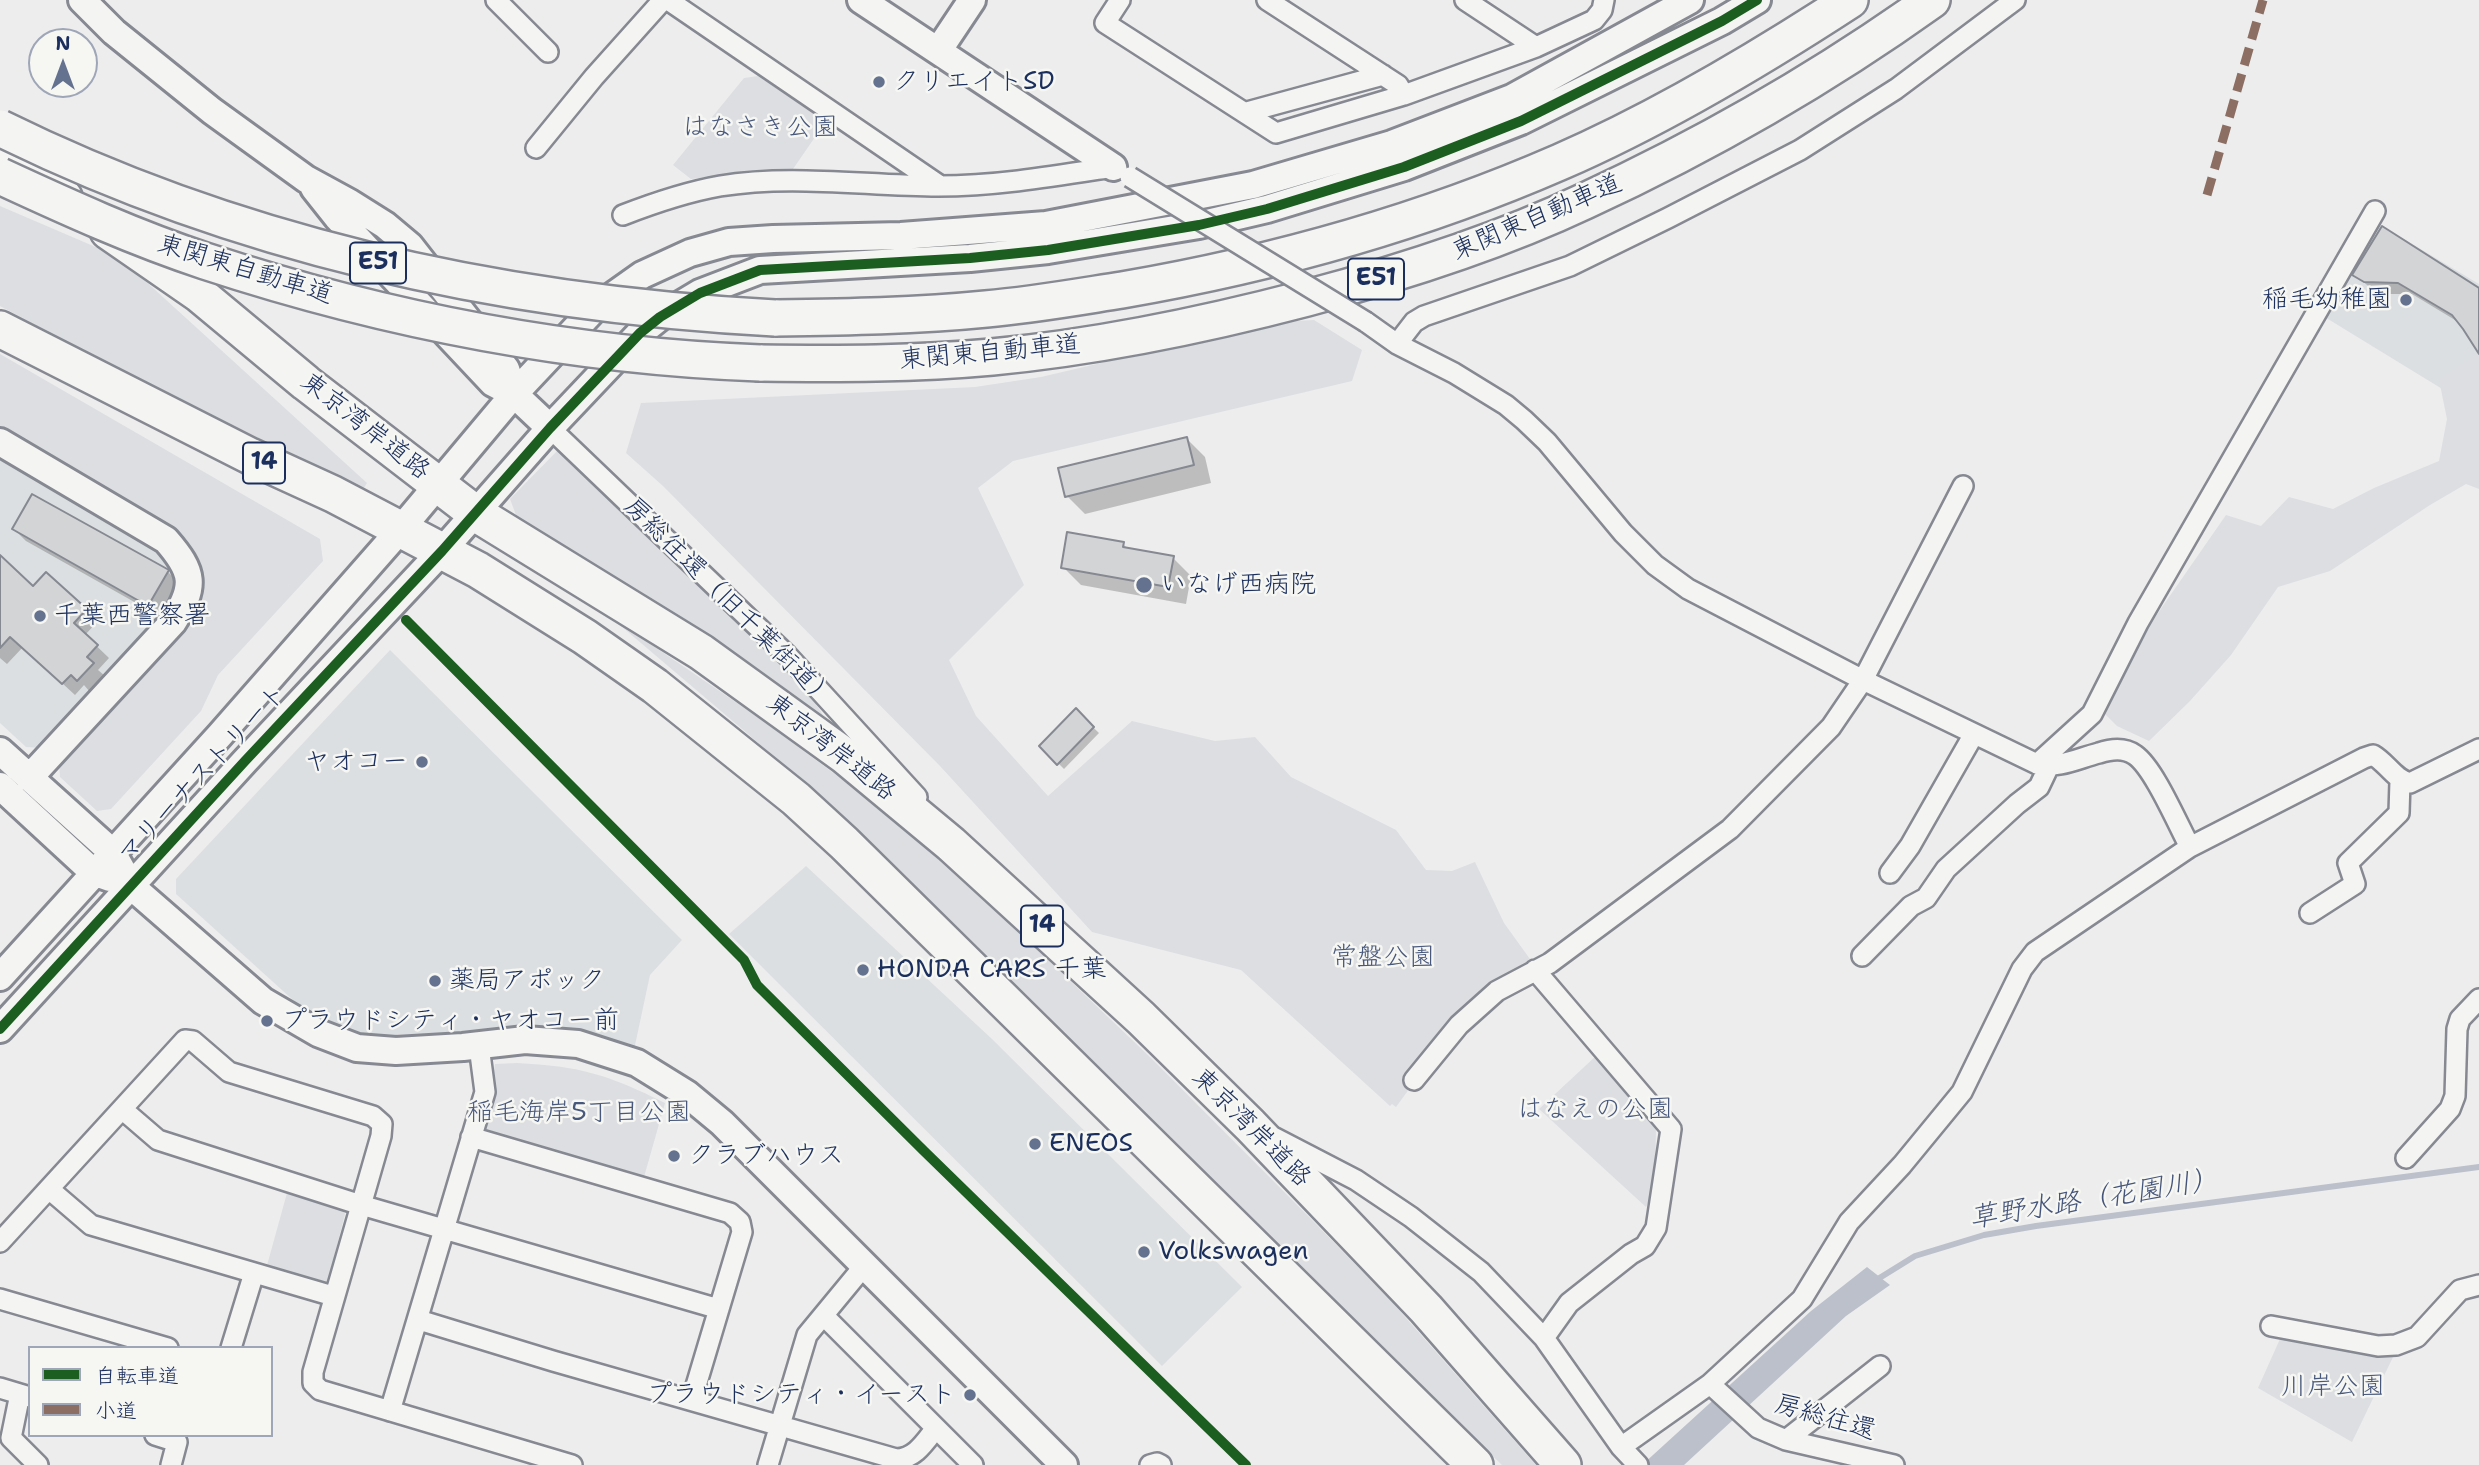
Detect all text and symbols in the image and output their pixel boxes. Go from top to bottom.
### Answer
north arrow [28,28,98,98]
text: N [55,31,71,56]
place label: クリエイトSD [893,66,1055,98]
marker: クリエイトSD [871,74,887,90]
park label: はなさき公園 [682,112,838,144]
street label: 東関東自動車道 [1447,168,1627,268]
street label: 東関東自動車道 [153,228,337,312]
road number: E51 [350,242,406,284]
road number: E51 [1348,258,1404,300]
place label: 稲毛幼稚園 [2262,284,2392,316]
marker: 稲毛幼稚園 [2398,292,2414,308]
street label: 東関東自動車道 [898,330,1082,376]
street label: 東京湾岸道路 [294,367,436,487]
road number: 14 [243,442,285,484]
street label: 房総往還（旧千葉街道） [617,491,841,715]
place label: いなげ西病院 [1160,569,1316,601]
marker: いなげ西病院 [1134,575,1154,595]
place label: 千葉西警察署 [54,600,210,632]
marker: 千葉西警察署 [32,608,48,624]
street label: マリーナストリート [112,678,294,870]
street label: 東京湾岸道路 [760,688,902,808]
place label: ヤオコー [304,746,408,778]
marker: ヤオコー [414,754,430,770]
road number: 14 [1021,906,1063,946]
park label: 常盤公園 [1331,942,1435,974]
place label: HONDA CARS 千葉 [877,954,1107,986]
marker: HONDA CARS 千葉 [855,962,871,978]
place label: 薬局アポック [449,965,605,997]
marker: 薬局アポック [427,973,443,989]
place label: プラウドシティ・ヤオコー前 [281,1005,619,1037]
marker: プラウドシティ・ヤオコー前 [259,1013,275,1029]
street label: 東京湾岸道路 [1185,1062,1317,1194]
park label: はなえの公園 [1517,1094,1673,1126]
park label: 稲毛海岸5丁目公園 [467,1097,691,1129]
place label: ENEOS [1049,1128,1133,1160]
marker: ENEOS [1027,1136,1043,1152]
place label: クラブハウス [688,1140,844,1172]
marker: クラブハウス [666,1148,682,1164]
water label: 草野水路（花園川） [1967,1164,2221,1236]
place label: Volkswagen [1158,1236,1308,1268]
marker: Volkswagen [1136,1244,1152,1260]
legend [28,1346,273,1437]
text: 自転車道 [95,1362,179,1390]
park label: 川岸公園 [2281,1371,2385,1403]
place label: プラウドシティ・イースト [646,1379,956,1411]
marker: プラウドシティ・イースト [962,1387,978,1403]
street label: 房総往還 [1771,1389,1879,1447]
text: 小道 [95,1397,137,1425]

